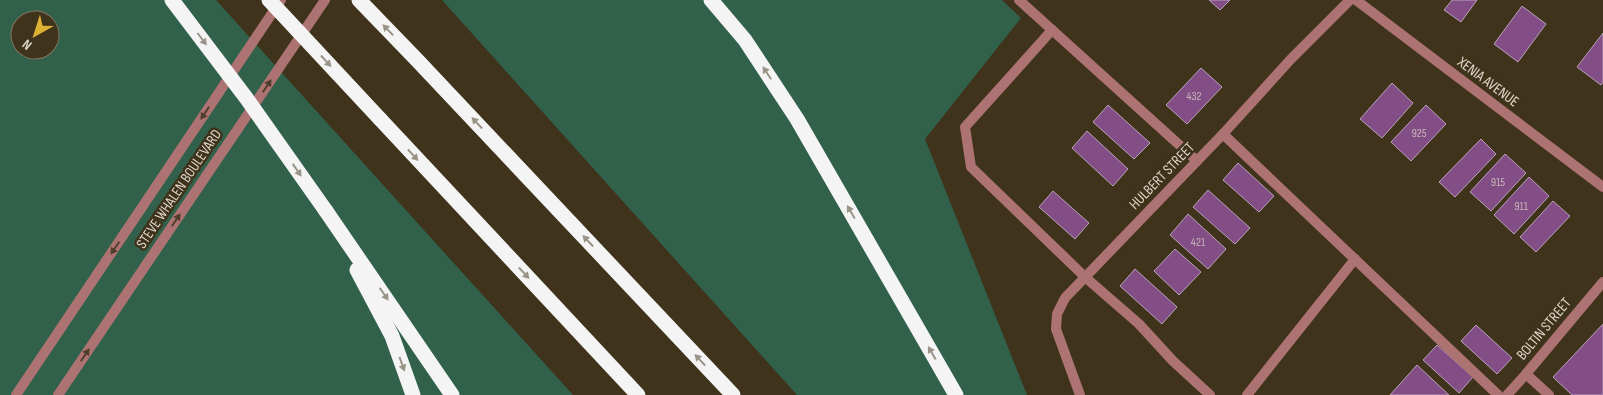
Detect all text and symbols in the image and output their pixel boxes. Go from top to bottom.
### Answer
north arrow [10,10,60,60]
one-way arrow [382,24,394,36]
one-way arrow [197,32,207,46]
text: N [19,36,35,54]
street label: XENIA AVENUE [1453,52,1523,111]
one-way arrow [320,55,332,67]
one-way arrow [762,66,771,80]
one-way arrow [262,79,272,92]
house number: 432 [1186,89,1202,104]
one-way arrow [200,106,210,120]
one-way arrow [471,117,483,129]
street label: STEVE WHALEN BOULEVARD [132,126,226,252]
house number: 925 [1411,126,1427,141]
street label: HULBERT STREET [1125,138,1199,214]
one-way arrow [407,148,419,160]
one-way arrow [292,163,302,177]
house number: 915 [1491,175,1505,190]
house number: 911 [1514,199,1529,214]
one-way arrow [846,206,855,219]
one-way arrow [171,213,181,227]
house number: 421 [1191,235,1206,250]
one-way arrow [582,236,594,248]
one-way arrow [110,241,119,255]
one-way arrow [518,267,530,279]
one-way arrow [379,287,389,301]
street label: BOLTIN STREET [1512,294,1576,364]
one-way arrow [928,345,936,360]
one-way arrow [80,348,90,361]
one-way arrow [694,354,706,366]
one-way arrow [398,357,406,372]

